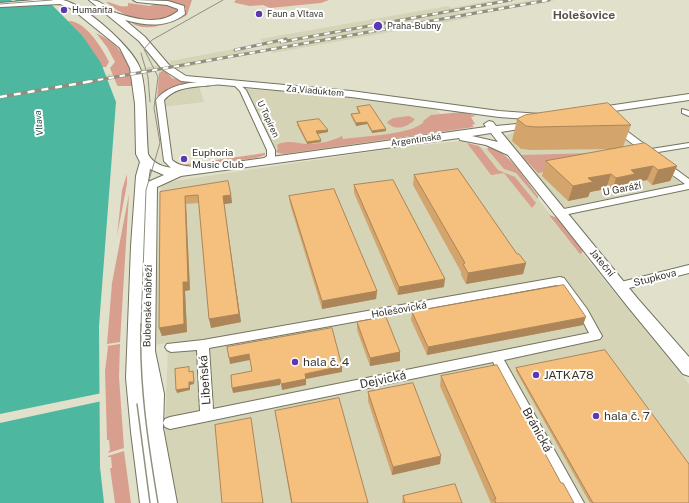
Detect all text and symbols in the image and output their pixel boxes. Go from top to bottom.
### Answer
marker: Humanita [59,5,69,15]
place label: Humanita [72,5,113,15]
district label: Holešovice [553,8,615,22]
marker: Faun a Vltava [254,9,264,19]
place label: Faun a Vltava [267,9,323,19]
marker: Praha-Bubny [372,20,384,32]
place label: Praha-Bubny [387,21,441,31]
street label: Za Viaduktem [286,83,344,99]
street label: U Topíren [255,99,281,139]
water label: Vltava [32,110,46,136]
street label: Argentinská [390,131,442,149]
place label: Euphoria Music Club [192,147,244,170]
marker: Euphoria Music Club [179,154,189,164]
street label: U Garáží [602,179,642,199]
street label: Jateční [587,247,617,279]
street label: Bubenské nábřeží [141,265,155,347]
street label: Stupkova [632,267,678,289]
street label: Holešovická [370,299,428,321]
street label: Libeňská [196,355,214,405]
place label: hala č. 4 [303,355,349,369]
marker: hala č. 4 [290,357,300,367]
street label: Dejvická [359,368,407,392]
place label: JATKA78 [544,368,594,382]
marker: JATKA78 [531,370,541,380]
street label: Bránická [519,405,555,455]
place label: hala č. 7 [604,409,650,423]
marker: hala č. 7 [591,411,601,421]

